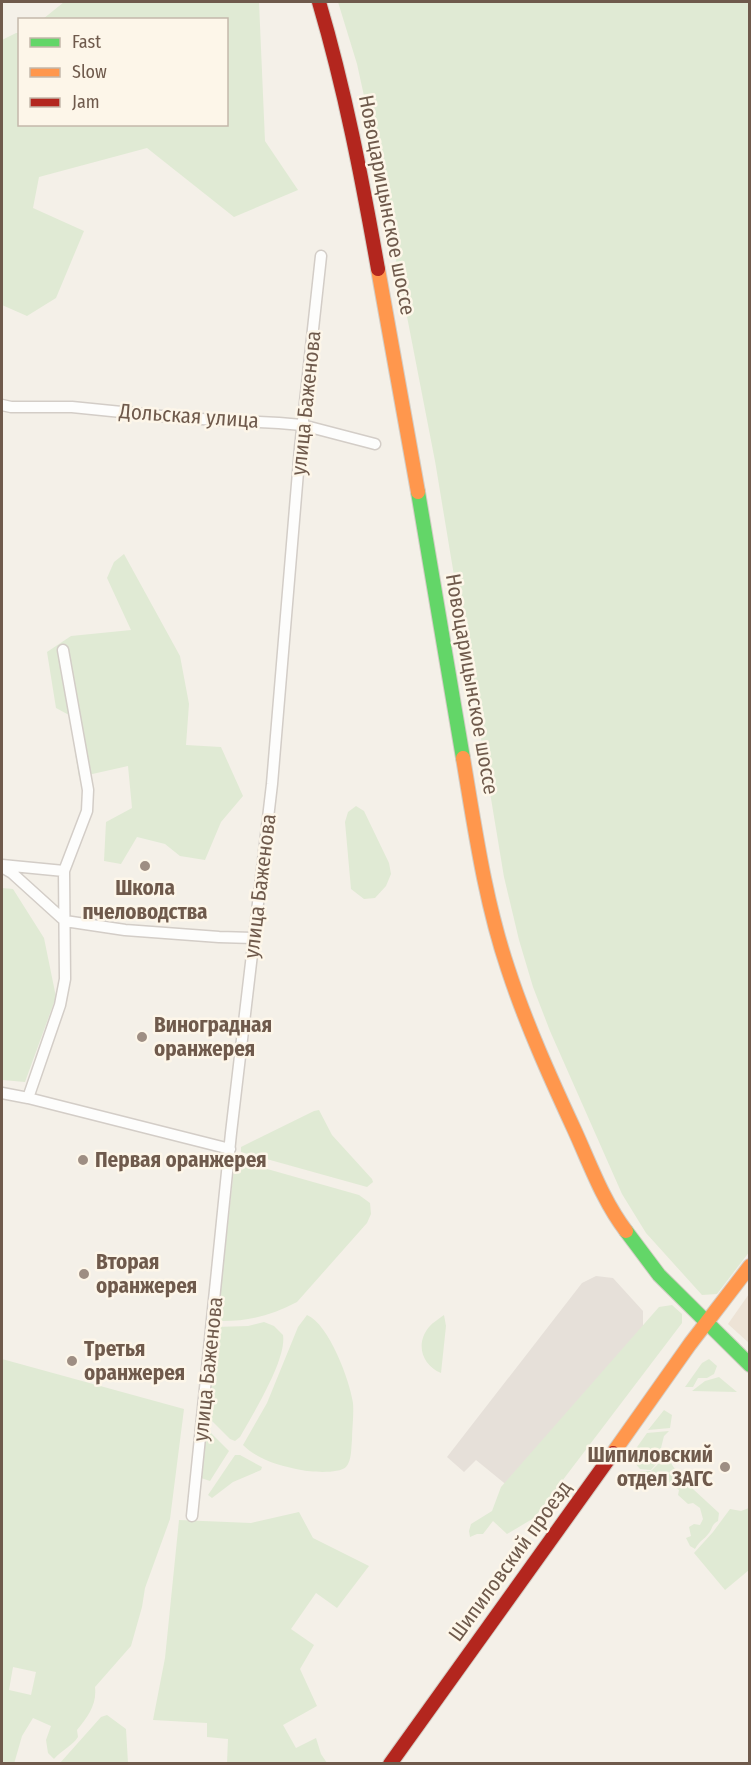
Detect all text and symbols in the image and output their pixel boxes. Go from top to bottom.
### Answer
legend [18,18,228,126]
text: Fast [72,31,101,53]
text: Slow [72,61,107,83]
text: Jam [72,91,100,113]
street label: Новоцарицынское шоссе [353,93,421,317]
street label: улица Баженова [285,329,327,477]
street label: Дольская улица [117,398,260,434]
street label: Новоцарицынское шоссе [440,571,504,797]
street label: улица Баженова [238,812,282,960]
marker: Школа пчеловодства [138,859,152,873]
place label: Школа пчеловодства [82,875,208,925]
place label: Виноградная оранжерея [154,1012,272,1062]
marker: Виноградная оранжерея [135,1030,149,1044]
place label: Первая оранжерея [95,1147,267,1173]
marker: Первая оранжерея [76,1153,90,1167]
place label: Вторая оранжерея [96,1249,197,1299]
marker: Вторая оранжерея [77,1267,91,1281]
street label: улица Баженова [187,1295,229,1443]
place label: Третья оранжерея [84,1336,185,1386]
marker: Третья оранжерея [65,1354,79,1368]
place label: Шипиловский отдел ЗАГС [588,1442,713,1492]
marker: Шипиловский отдел ЗАГС [718,1460,732,1474]
street label: Шипиловский проезд [443,1475,577,1647]

